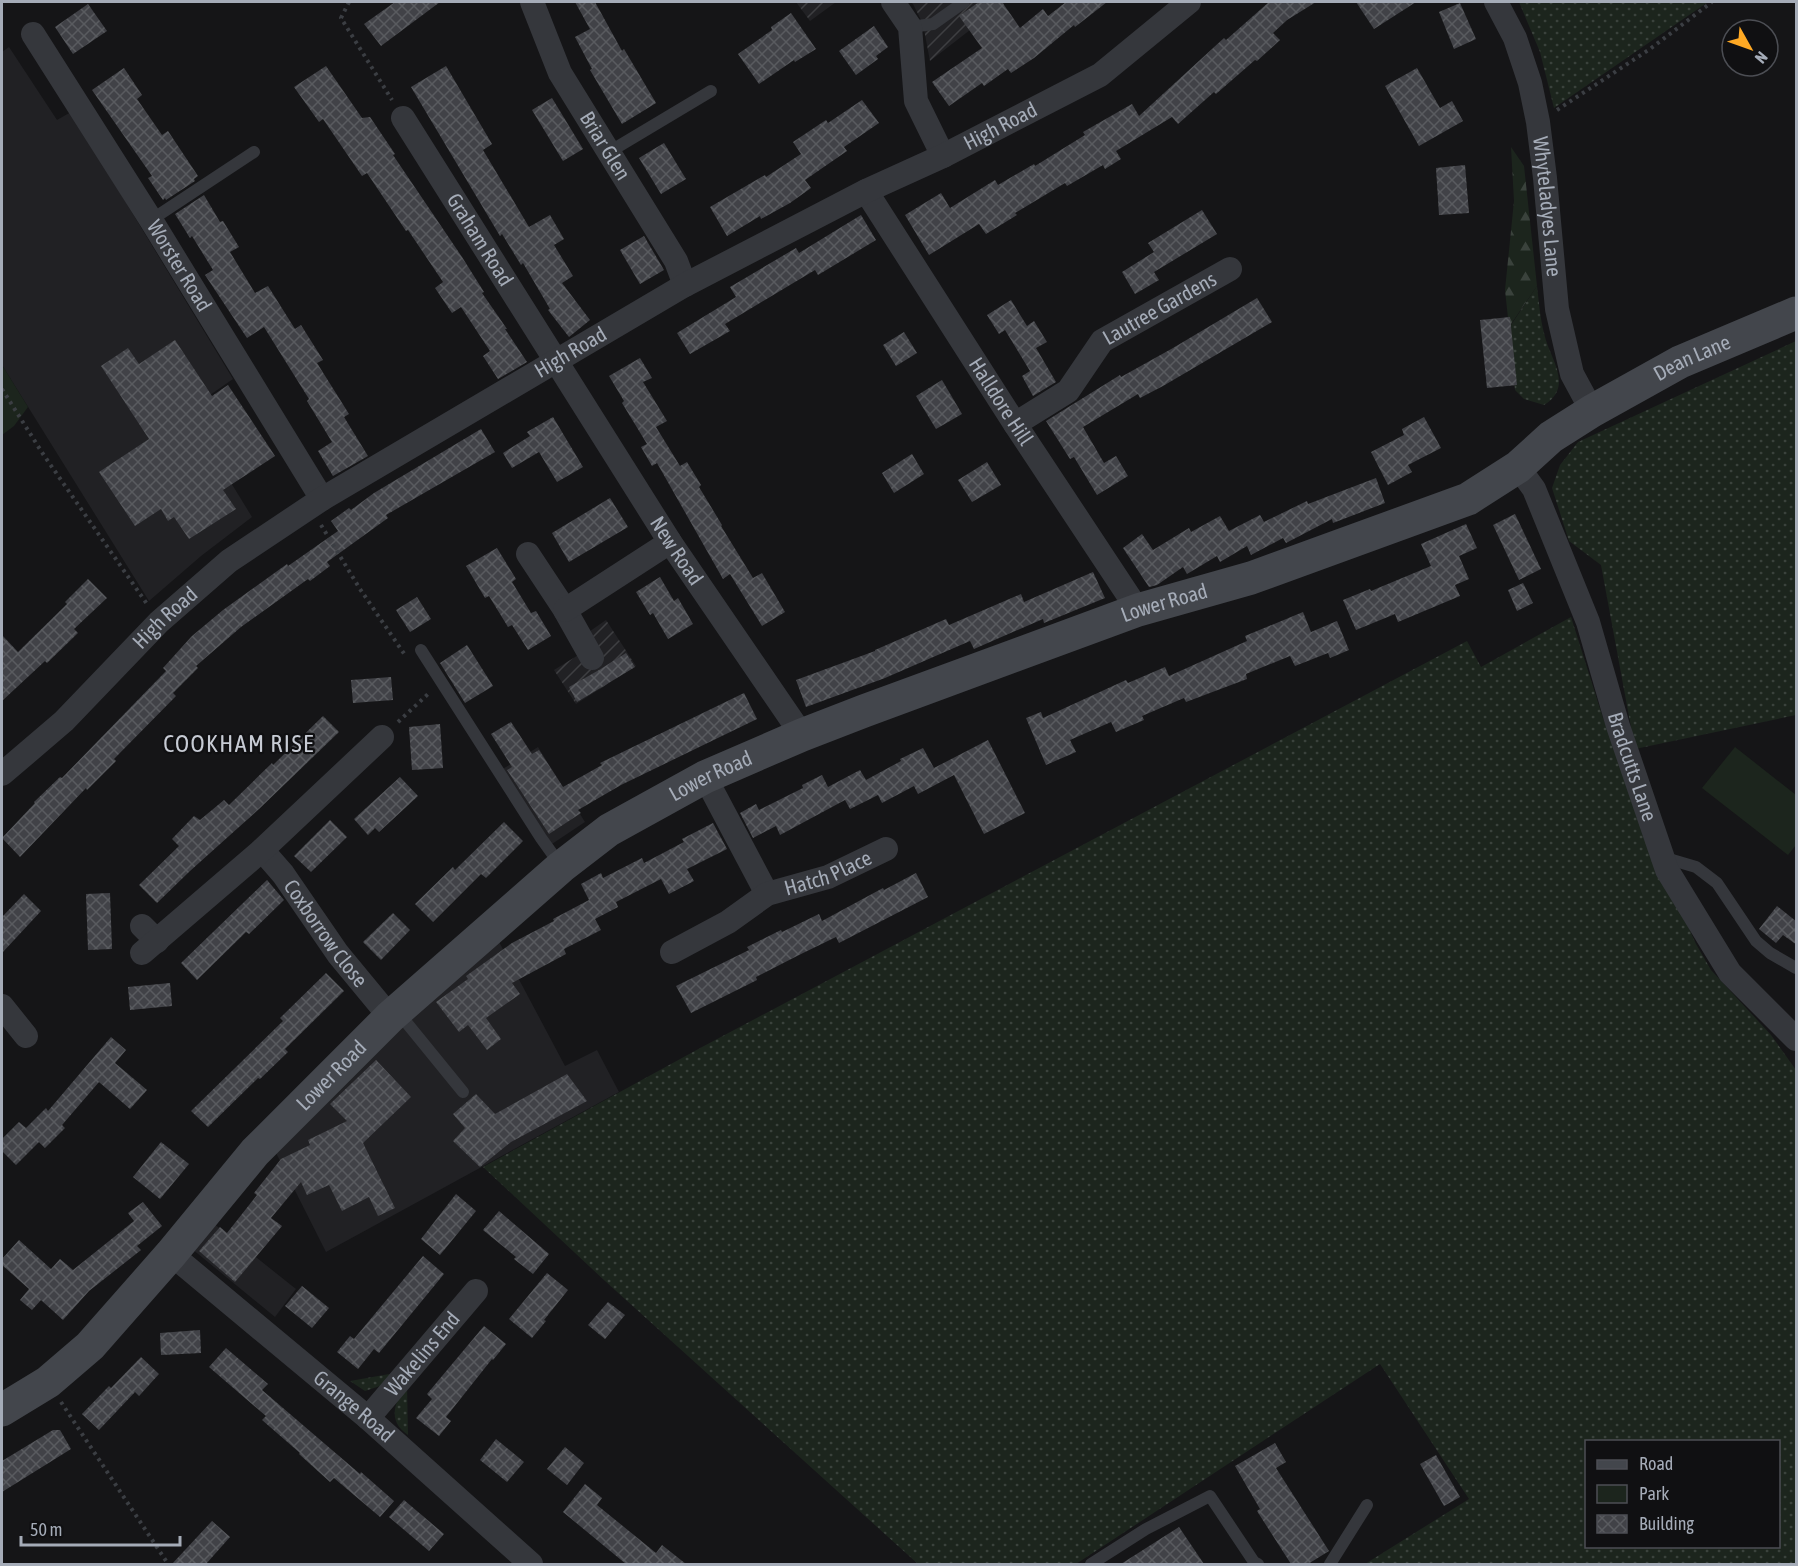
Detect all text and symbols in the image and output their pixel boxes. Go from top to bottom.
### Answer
north arrow [1720,18,1780,78]
text: N [1752,48,1771,67]
street label: High Road [959,97,1041,154]
street label: Briar Glen [576,107,636,184]
street label: Whyteladyes Lane [1529,135,1567,278]
street label: Graham Road [443,189,519,290]
street label: Worster Road [143,215,217,315]
street label: Lautree Gardens [1098,266,1220,349]
street label: High Road [530,321,610,382]
street label: Dean Lane [1649,329,1734,385]
street label: Halldore Hill [965,353,1039,450]
street label: New Road [646,512,709,589]
street label: Lower Road [1117,578,1210,626]
street label: High Road [127,581,202,653]
street label: Bradcutts Lane [1604,709,1662,824]
district label: COOKHAM RISE [163,730,315,757]
street label: Lower Road [665,745,755,805]
street label: Hatch Place [781,845,875,900]
street label: Coxborrow Close [279,875,373,991]
street label: Lower Road [291,1035,371,1115]
street label: Wakelins End [379,1306,464,1400]
street label: Grange Road [309,1365,400,1447]
legend [1585,1440,1780,1548]
text: Road [1639,1453,1673,1474]
text: Park [1639,1483,1669,1504]
scale bar [21,1509,180,1547]
text: Building [1639,1513,1694,1534]
text: 50 m [30,1519,62,1540]

